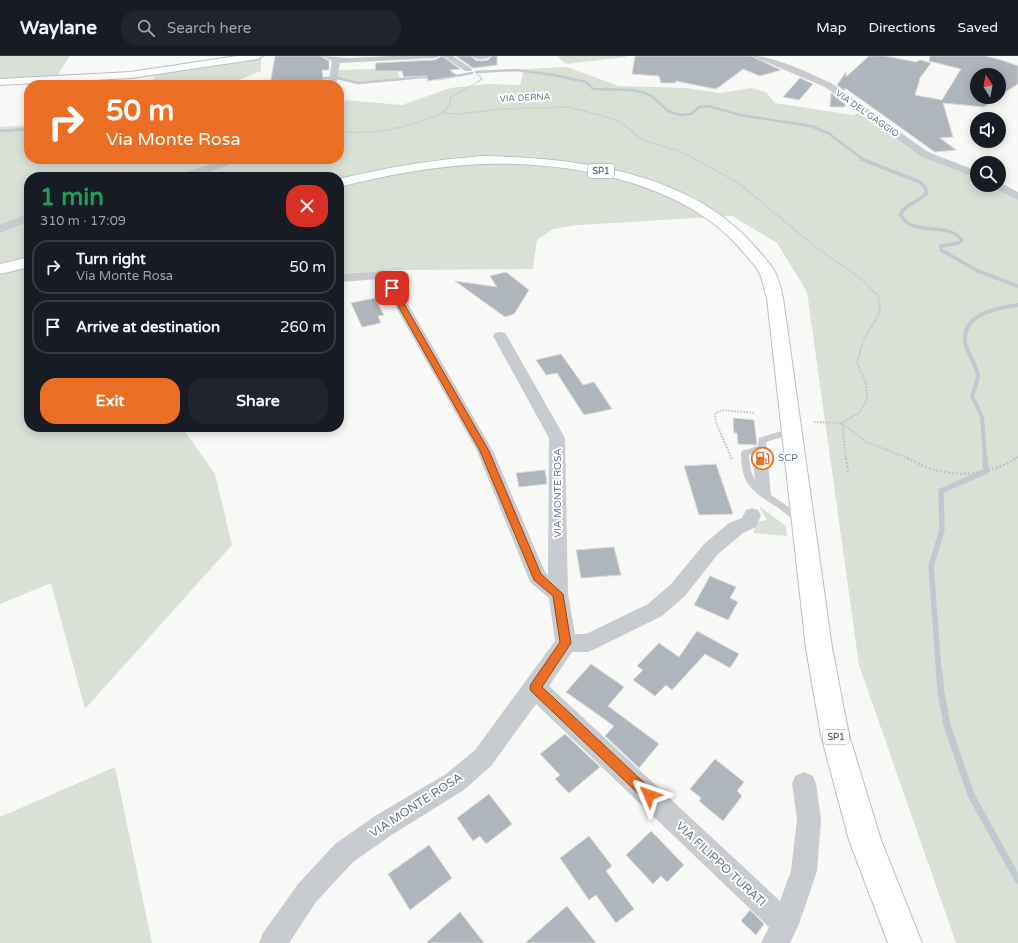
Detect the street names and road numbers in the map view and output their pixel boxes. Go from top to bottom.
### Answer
street label: VIA DEL GAGGIO [833,88,901,140]
street label: VIA DERNA [499,91,551,105]
road number: SP1 [588,164,614,178]
street label: VIA MONTE ROSA [552,448,564,538]
road number: SP1 [823,730,849,744]
street label: VIA MONTE ROSA [367,770,465,840]
street label: VIA FILIPPO TURATI [673,819,769,909]

